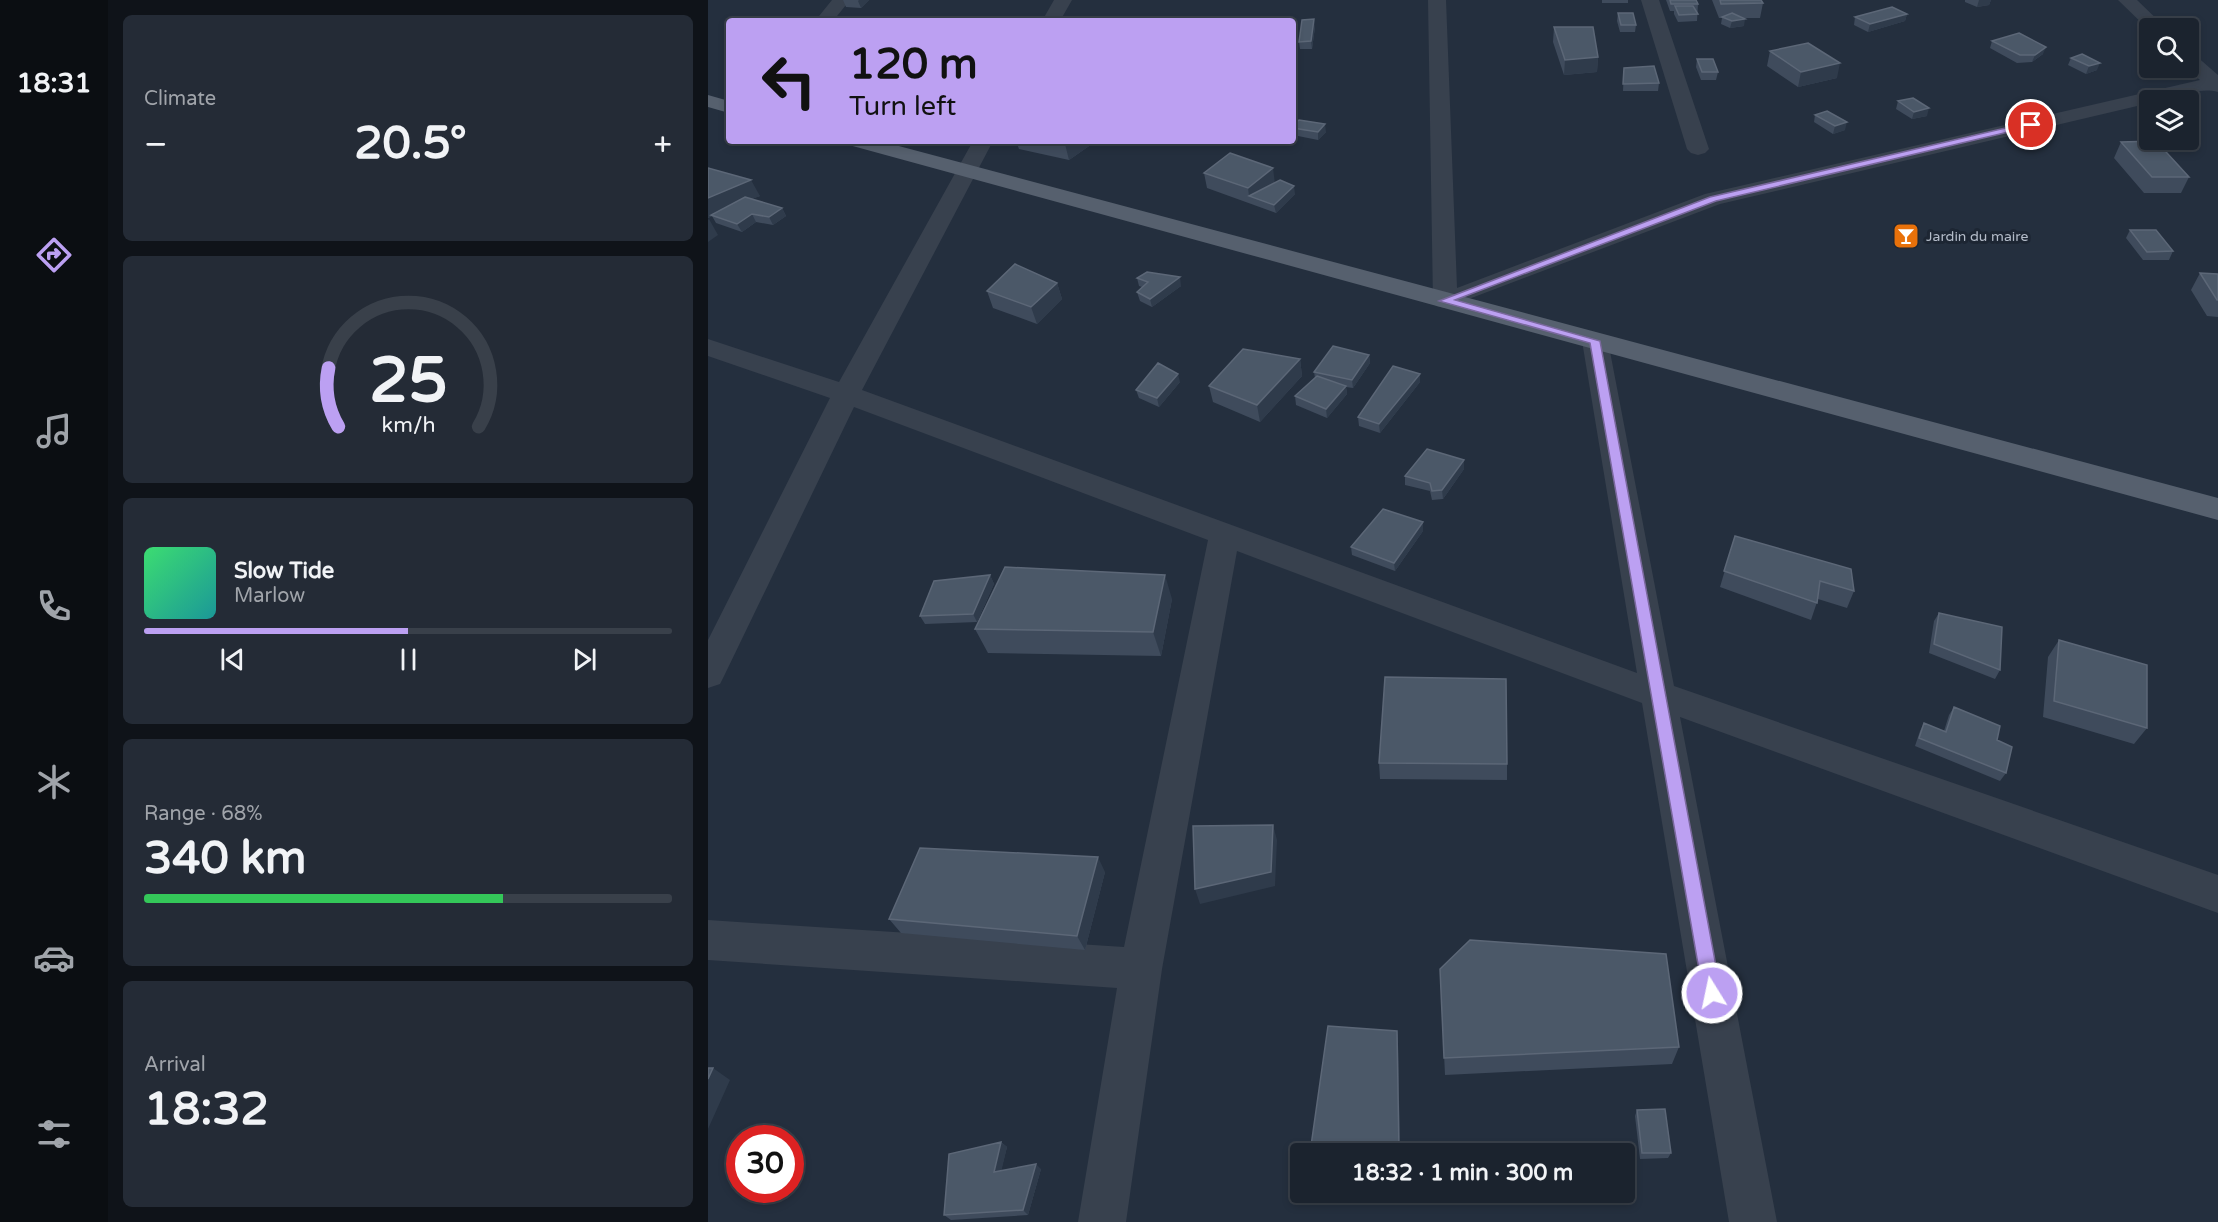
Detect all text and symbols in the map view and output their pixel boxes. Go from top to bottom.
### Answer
map controls [2139,18,2199,150]
button: search [2139,18,2199,78]
text: 120 m [849,39,978,90]
icon: left [750,42,828,120]
text: 18:31 [17,67,91,100]
text: Climate [144,87,216,111]
text: Turn left [849,90,956,123]
button: layers [2139,90,2199,150]
pin [2005,99,2056,150]
icon: arrive [2014,108,2047,141]
text: 20.5° [354,117,467,171]
text: − [144,125,168,164]
text: + [653,125,672,164]
bar icon: Jardin du maire [1891,221,1921,251]
place label: Jardin du maire [1926,228,2028,245]
icon: directions [33,234,75,276]
text: 25 [369,344,447,419]
icon: music [33,410,75,452]
text: km/h [381,412,435,438]
text: Slow Tide [234,558,334,584]
text: Marlow [234,584,305,608]
icon: phone [33,585,75,627]
icon: previous [216,643,249,676]
icon: pause [392,643,425,676]
icon: next [568,643,601,676]
icon: climate [33,761,75,803]
text: Range · 68% [144,802,263,826]
text: 340 km [144,832,306,886]
icon: car [33,937,75,979]
position arrow [1680,961,1744,1025]
text: Arrival [144,1053,206,1077]
text: 18:32 [144,1083,269,1137]
icon: filters [33,1113,75,1155]
speed limit sign: 30 [726,1125,804,1203]
text: 18:32 · 1 min · 300 m [1352,1160,1573,1186]

